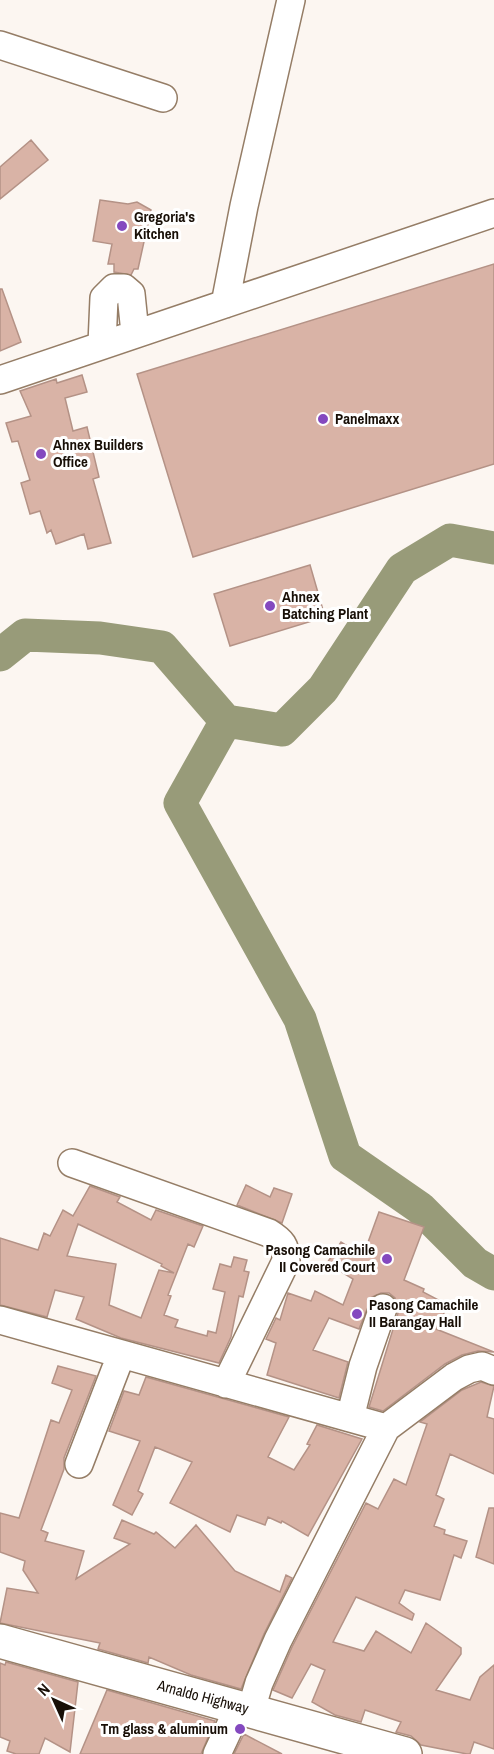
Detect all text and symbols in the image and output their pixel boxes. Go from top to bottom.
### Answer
place label: Gregoria's Kitchen [134,206,195,244]
marker: Gregoria's Kitchen [115,219,129,233]
place label: Panelmaxx [335,408,399,429]
marker: Panelmaxx [316,412,330,426]
place label: Ahnex Builders Office [53,434,143,472]
marker: Ahnex Builders Office [34,447,48,461]
place label: Ahnex Batching Plant [282,586,368,624]
marker: Ahnex Batching Plant [263,599,277,613]
place label: Pasong Camachile II Covered Court [266,1239,375,1277]
marker: Pasong Camachile II Covered Court [380,1252,394,1266]
place label: Pasong Camachile II Barangay Hall [369,1294,479,1332]
marker: Pasong Camachile II Barangay Hall [350,1307,364,1321]
north arrow [24,1670,84,1730]
street label: Arnaldo Highway [154,1674,252,1719]
text: N [32,1678,55,1701]
place label: Tm glass & aluminum [101,1718,228,1739]
marker: Tm glass & aluminum [233,1722,247,1736]

